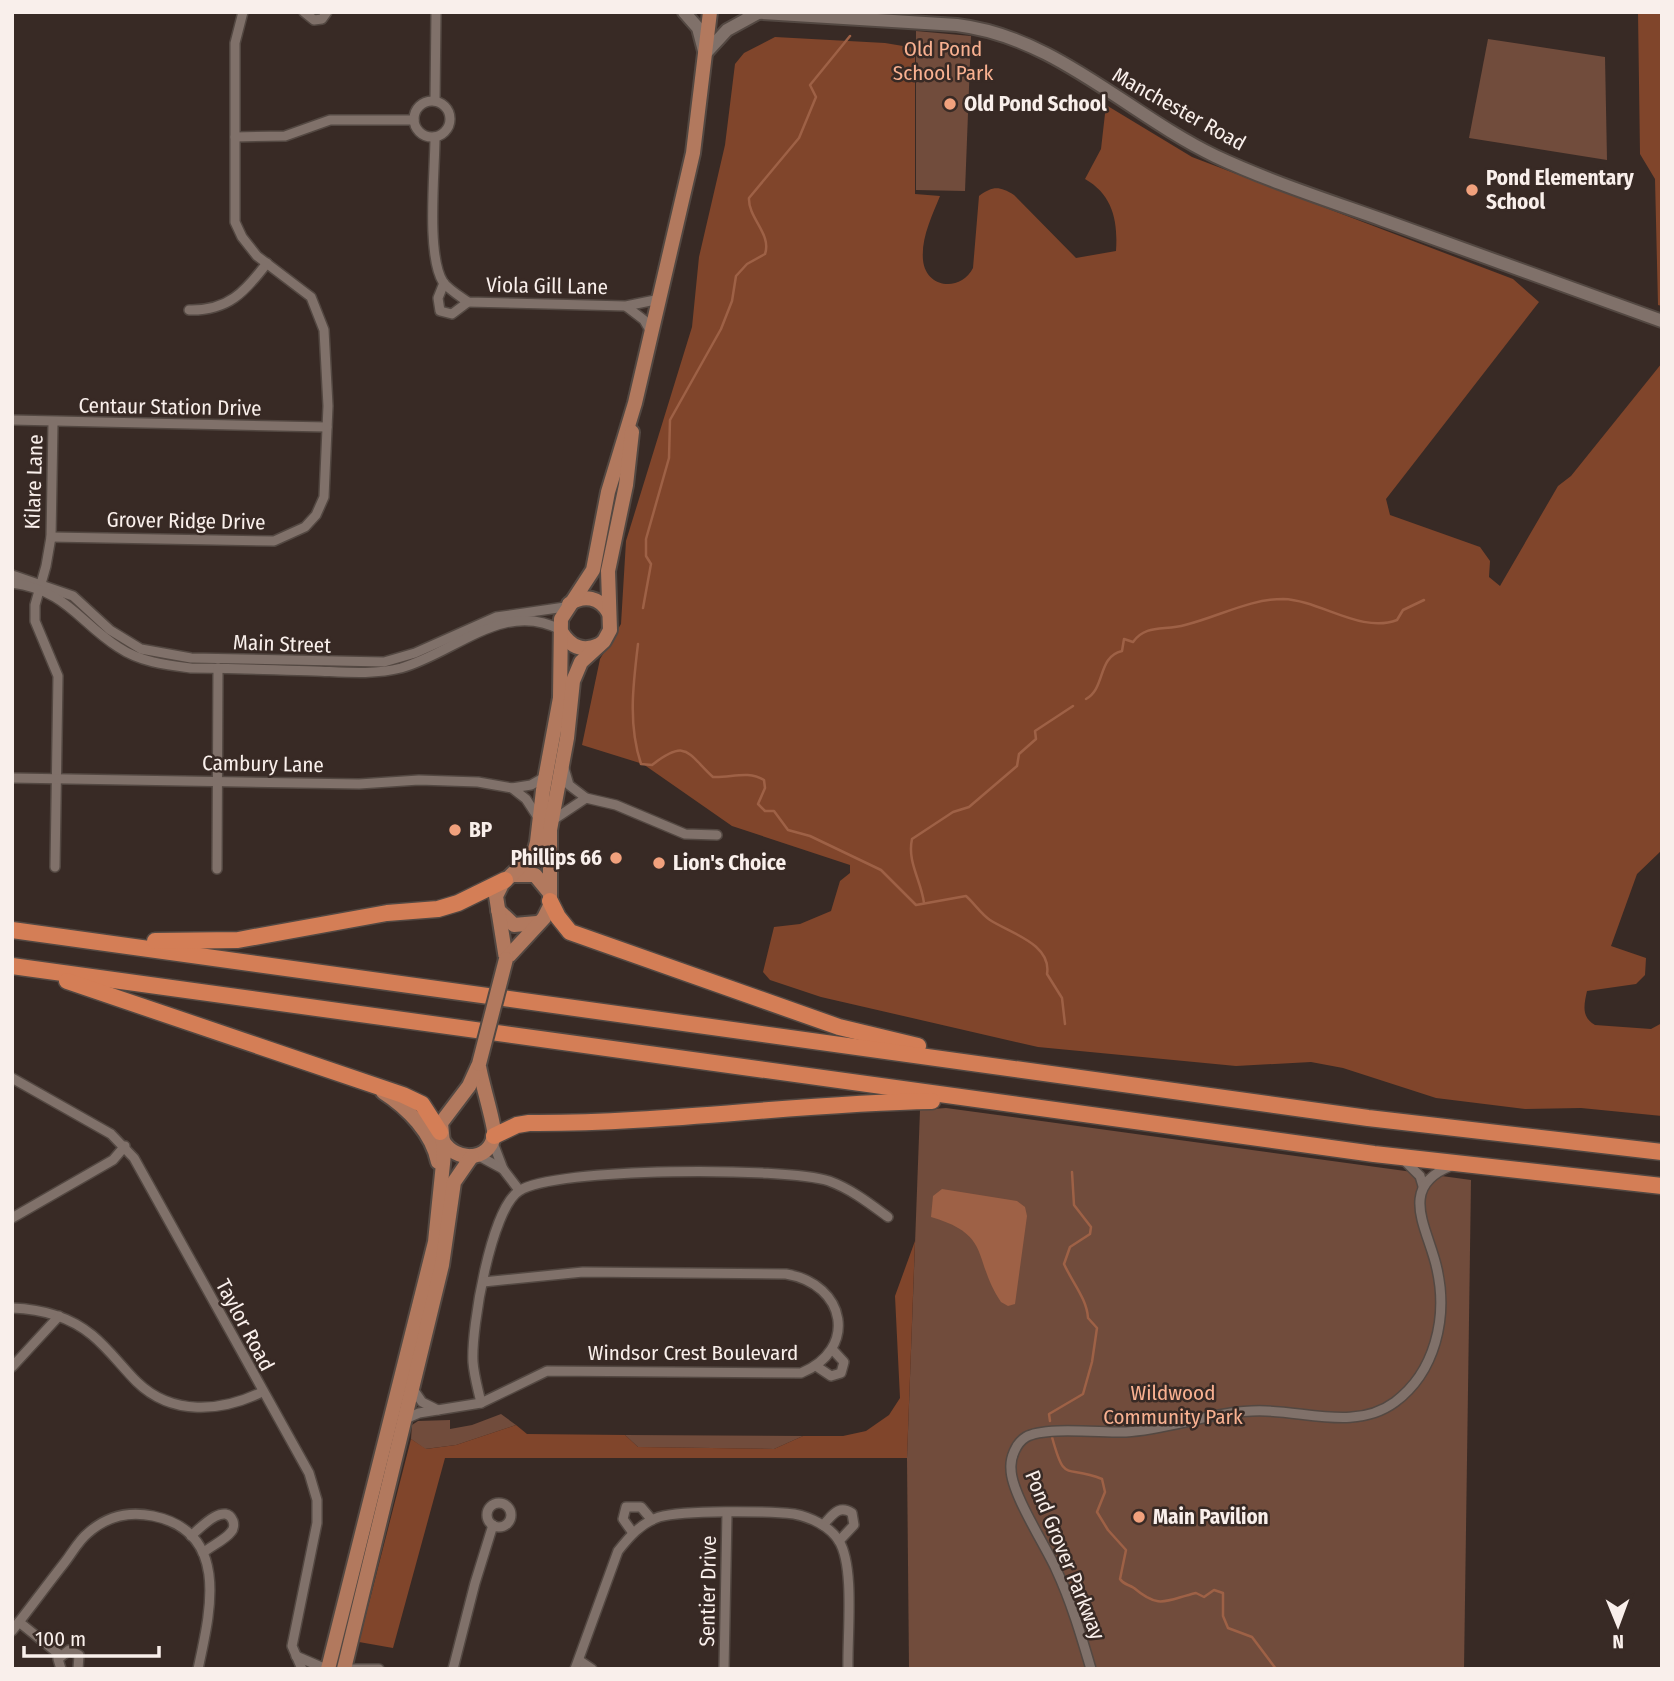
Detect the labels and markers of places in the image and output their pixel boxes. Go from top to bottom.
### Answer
place label: Old Pond School [964,91,1107,117]
marker: Old Pond School [942,96,958,112]
place label: Pond Elementary School [1486,165,1635,215]
marker: Pond Elementary School [1464,182,1480,198]
place label: BP [469,817,493,843]
marker: BP [447,822,463,838]
place label: Phillips 66 [511,845,602,871]
marker: Phillips 66 [608,850,624,866]
place label: Lion's Choice [673,850,786,876]
marker: Lion's Choice [651,855,667,871]
place label: Main Pavilion [1153,1504,1269,1530]
marker: Main Pavilion [1131,1509,1147,1525]

